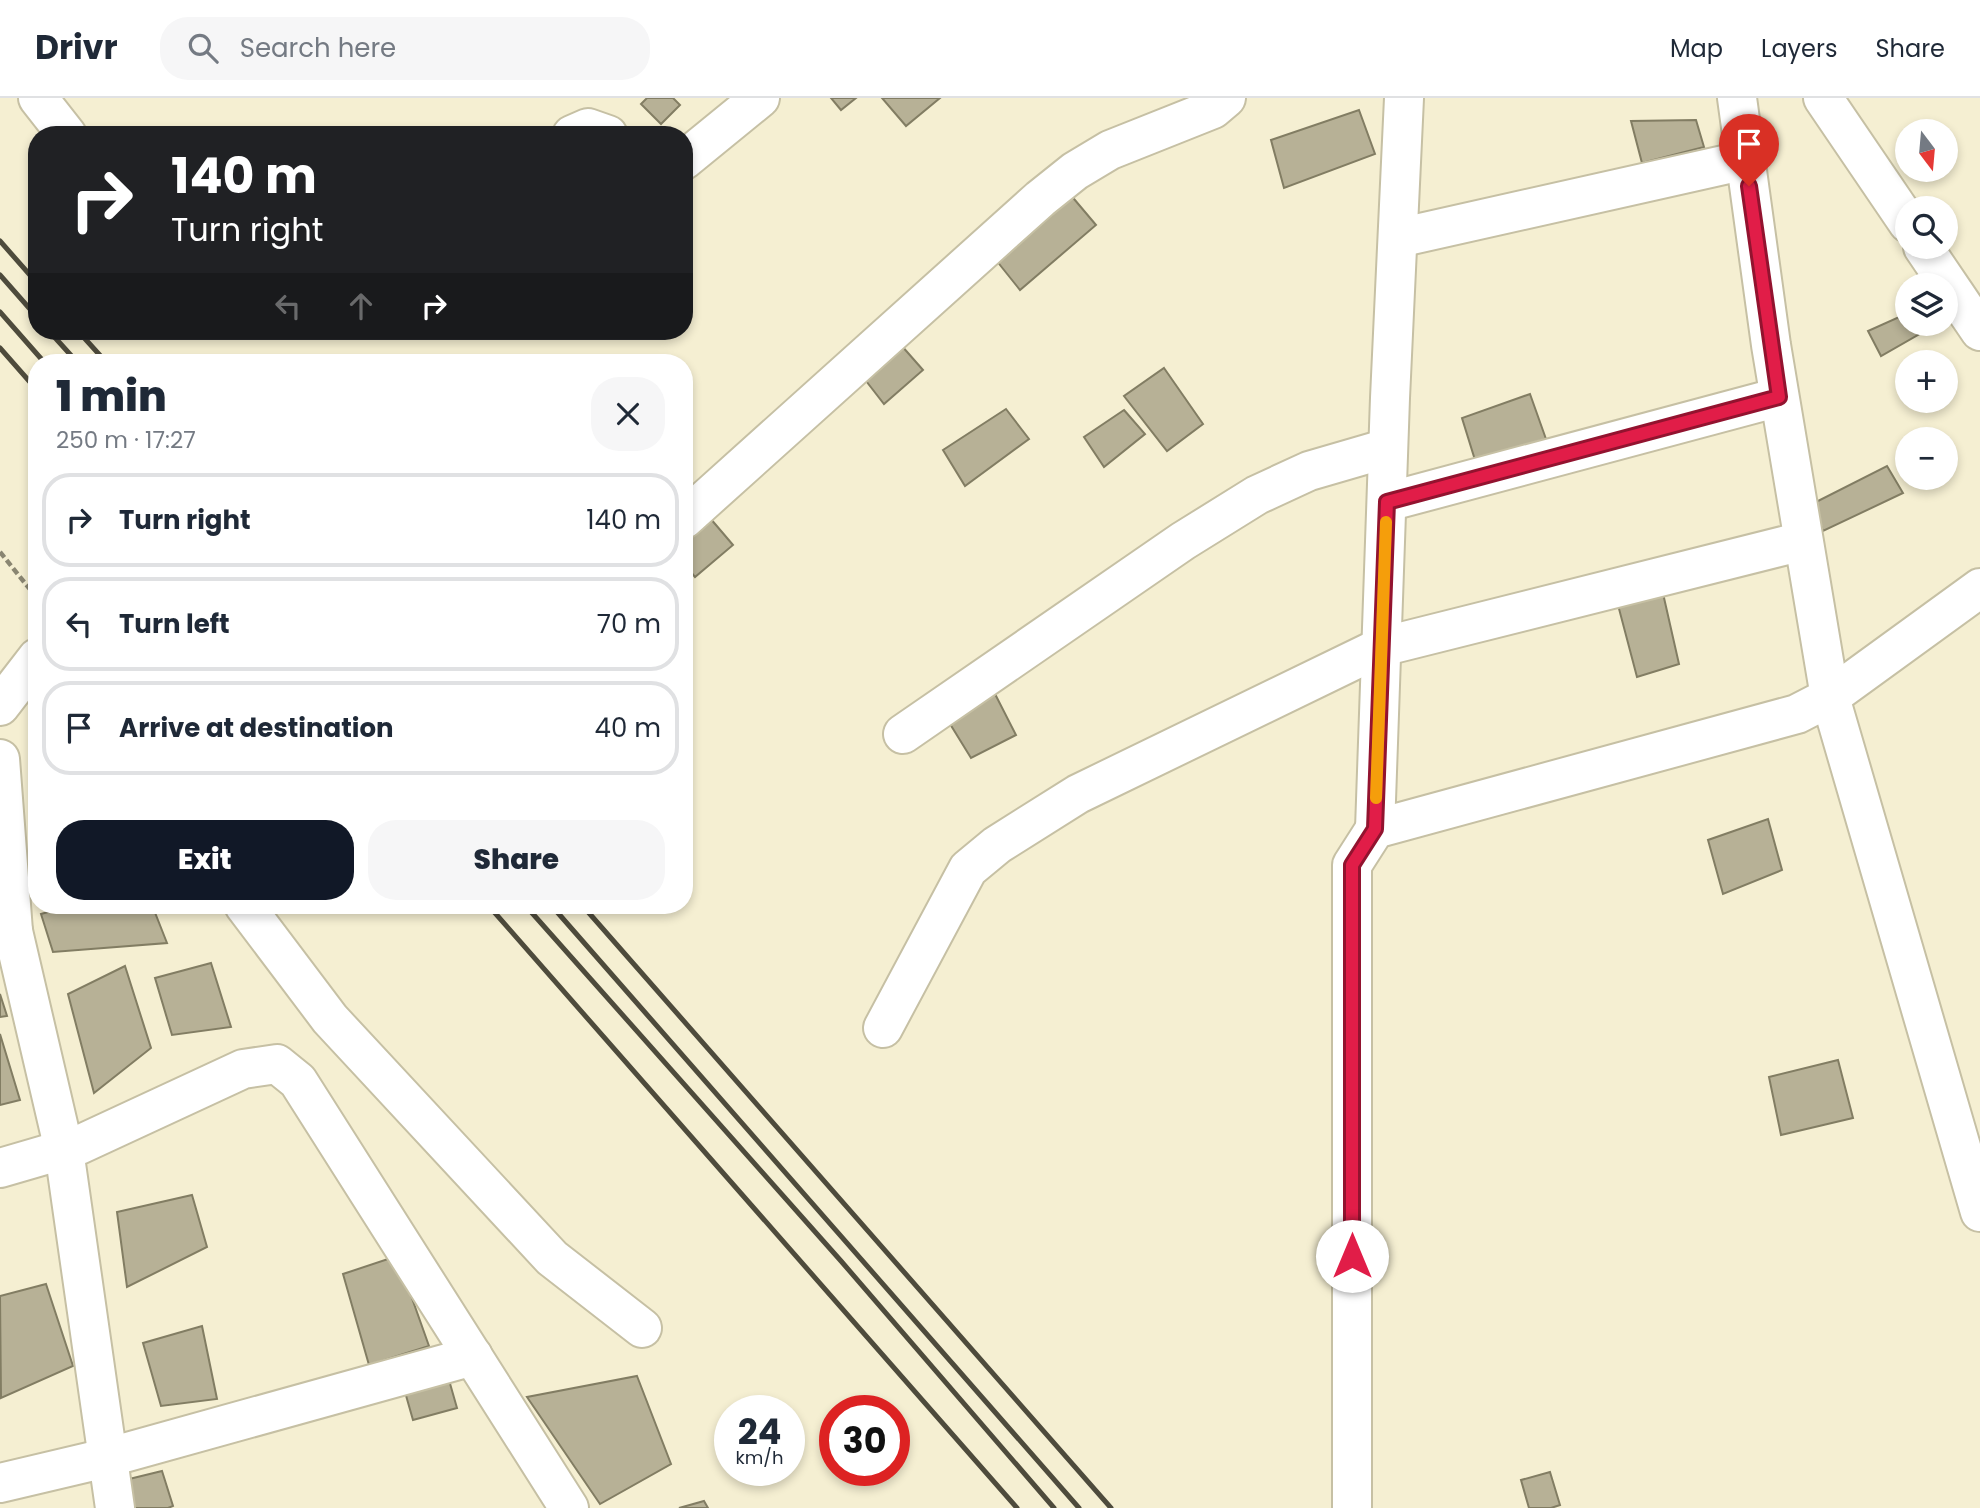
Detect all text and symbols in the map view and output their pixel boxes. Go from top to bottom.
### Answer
search box [160,17,650,80]
text: Drivr [35,24,118,71]
icon: search [184,29,222,67]
text: Search here [240,30,396,66]
text: Map [1670,32,1723,65]
text: Layers [1761,32,1837,65]
text: Share [1875,32,1945,65]
pin [1719,114,1779,186]
north arrow [1895,119,1958,182]
map controls [1895,119,1958,490]
icon: arrive [1730,125,1768,163]
text: 140 m [171,142,317,210]
icon: right [56,154,147,245]
button: search [1895,196,1958,259]
text: Turn right [171,207,323,252]
button: layers [1895,273,1958,336]
icon: left [269,287,307,325]
icon: ahead [342,287,380,325]
icon: right [415,287,453,325]
button: + [1895,350,1958,413]
text: 1 min [56,367,167,426]
button: close [591,377,665,451]
text: 250 m · 17:27 [56,424,196,456]
button: − [1895,427,1958,490]
icon: right [60,501,98,539]
text: Turn right [119,502,251,538]
text: 140 m [586,502,661,538]
icon: left [60,605,98,643]
text: Turn left [119,606,230,642]
text: 70 m [597,606,661,642]
icon: arrive [60,709,98,747]
text: Arrive at destination [119,710,394,746]
text: 40 m [595,710,661,746]
button: Exit [56,820,354,900]
button: Share [368,820,665,900]
position arrow [1315,1219,1389,1293]
speed limit sign: 30 [819,1395,910,1486]
text: 24 [738,1407,781,1456]
text: km/h [736,1445,783,1470]

